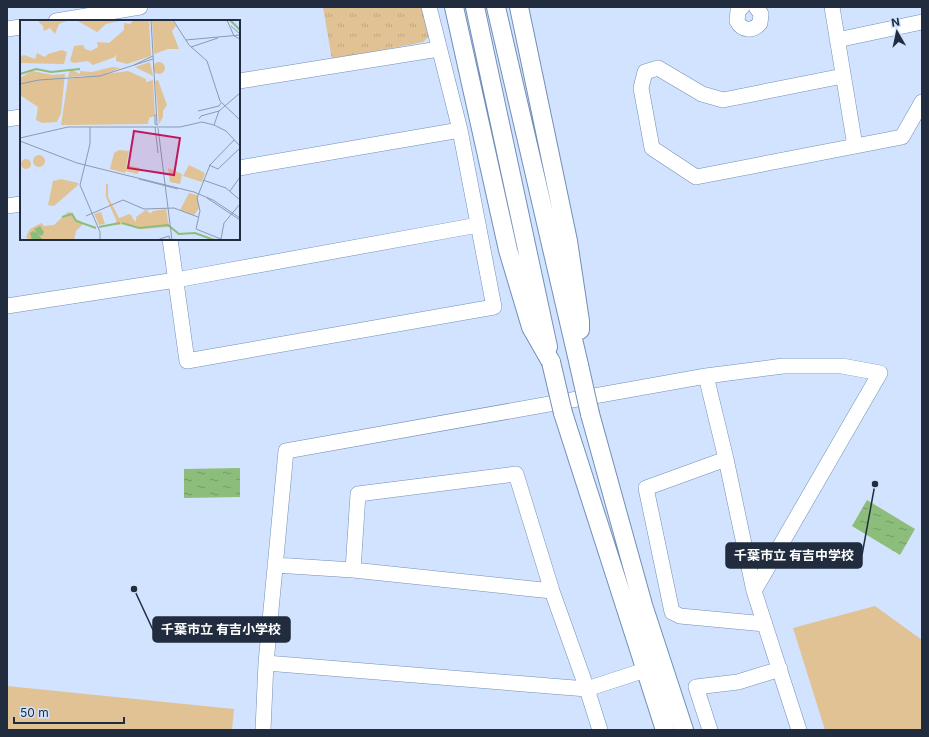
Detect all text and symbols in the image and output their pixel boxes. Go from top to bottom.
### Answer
north arrow [877,12,917,52]
text: N [890,15,901,30]
inset map [20,20,240,240]
callout: 千葉市立 有吉中学校 [726,543,862,568]
text: 千葉市立 有吉中学校 [734,547,854,563]
callout: 千葉市立 有吉小学校 [153,617,290,642]
text: 千葉市立 有吉小学校 [161,621,281,637]
scale bar [14,699,124,725]
text: 50 m [20,705,49,720]

